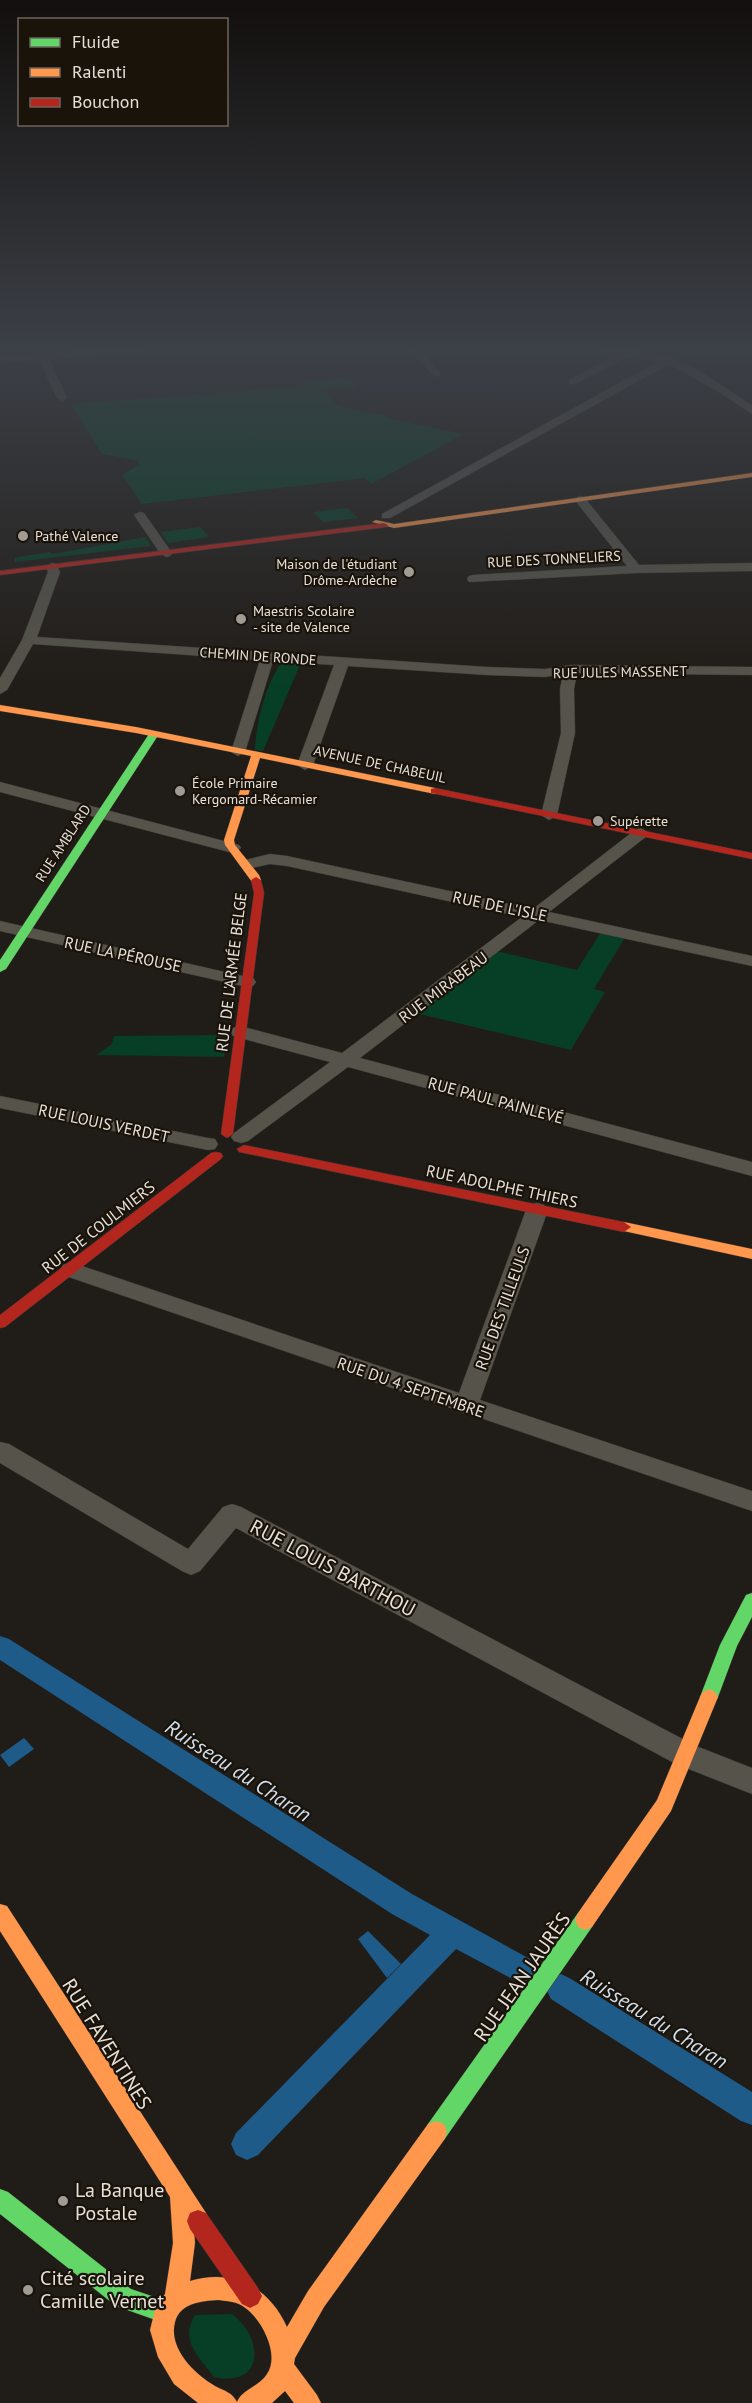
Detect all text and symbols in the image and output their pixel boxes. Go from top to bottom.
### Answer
legend [18,18,228,126]
text: Fluide [72,30,120,53]
text: Ralenti [72,60,127,83]
text: Bouchon [72,90,139,113]
place label: Pathé Valence [35,527,118,545]
marker: Pathé Valence [16,529,30,543]
street label: RUE DES TONNELIERS [487,547,621,571]
place label: Maison de l'étudiant Drôme-Ardèche [276,555,397,589]
marker: Maison de l'étudiant Drôme-Ardèche [402,565,416,579]
place label: Maestris Scolaire - site de Valence [253,602,355,636]
marker: Maestris Scolaire - site de Valence [234,612,248,626]
street label: CHEMIN DE RONDE [199,643,317,669]
street label: RUE JULES MASSENET [553,662,687,682]
street label: AVENUE DE CHABEUIL [312,741,448,787]
place label: École Primaire Kergomard-Récamier [192,774,318,808]
marker: École Primaire Kergomard-Récamier [173,784,187,798]
street label: RUE AMBLARD [31,801,95,885]
place label: Supérette [610,812,668,830]
marker: Supérette [591,814,605,828]
street label: RUE DE L'ISLE [451,886,549,926]
street label: RUE DE L'ARMÉE BELGE [211,891,251,1053]
street label: RUE LA PÉROUSE [63,932,183,976]
street label: RUE MIRABEAU [395,947,491,1027]
street label: RUE PAUL PAINLEVÉ [426,1072,566,1128]
street label: RUE LOUIS VERDET [37,1099,171,1147]
street label: RUE ADOLPHE THIERS [424,1160,580,1212]
street label: RUE DE COULMIERS [37,1177,159,1277]
street label: RUE DES TILLEULS [470,1244,534,1372]
street label: RUE DU 4 SEPTEMBRE [335,1352,487,1422]
street label: RUE LOUIS BARTHOU [246,1513,420,1623]
water label: Ruisseau du Charan [160,1713,316,1828]
street label: RUE JEAN JAURÈS [468,1907,576,2047]
water label: Ruisseau du Charan [576,1962,733,2075]
street label: RUE FAVENTINES [56,1974,158,2114]
place label: La Banque Postale [75,2177,164,2226]
marker: La Banque Postale [56,2194,70,2208]
place label: Cité scolaire Camille Vernet [40,2265,164,2314]
marker: Cité scolaire Camille Vernet [21,2283,35,2297]

